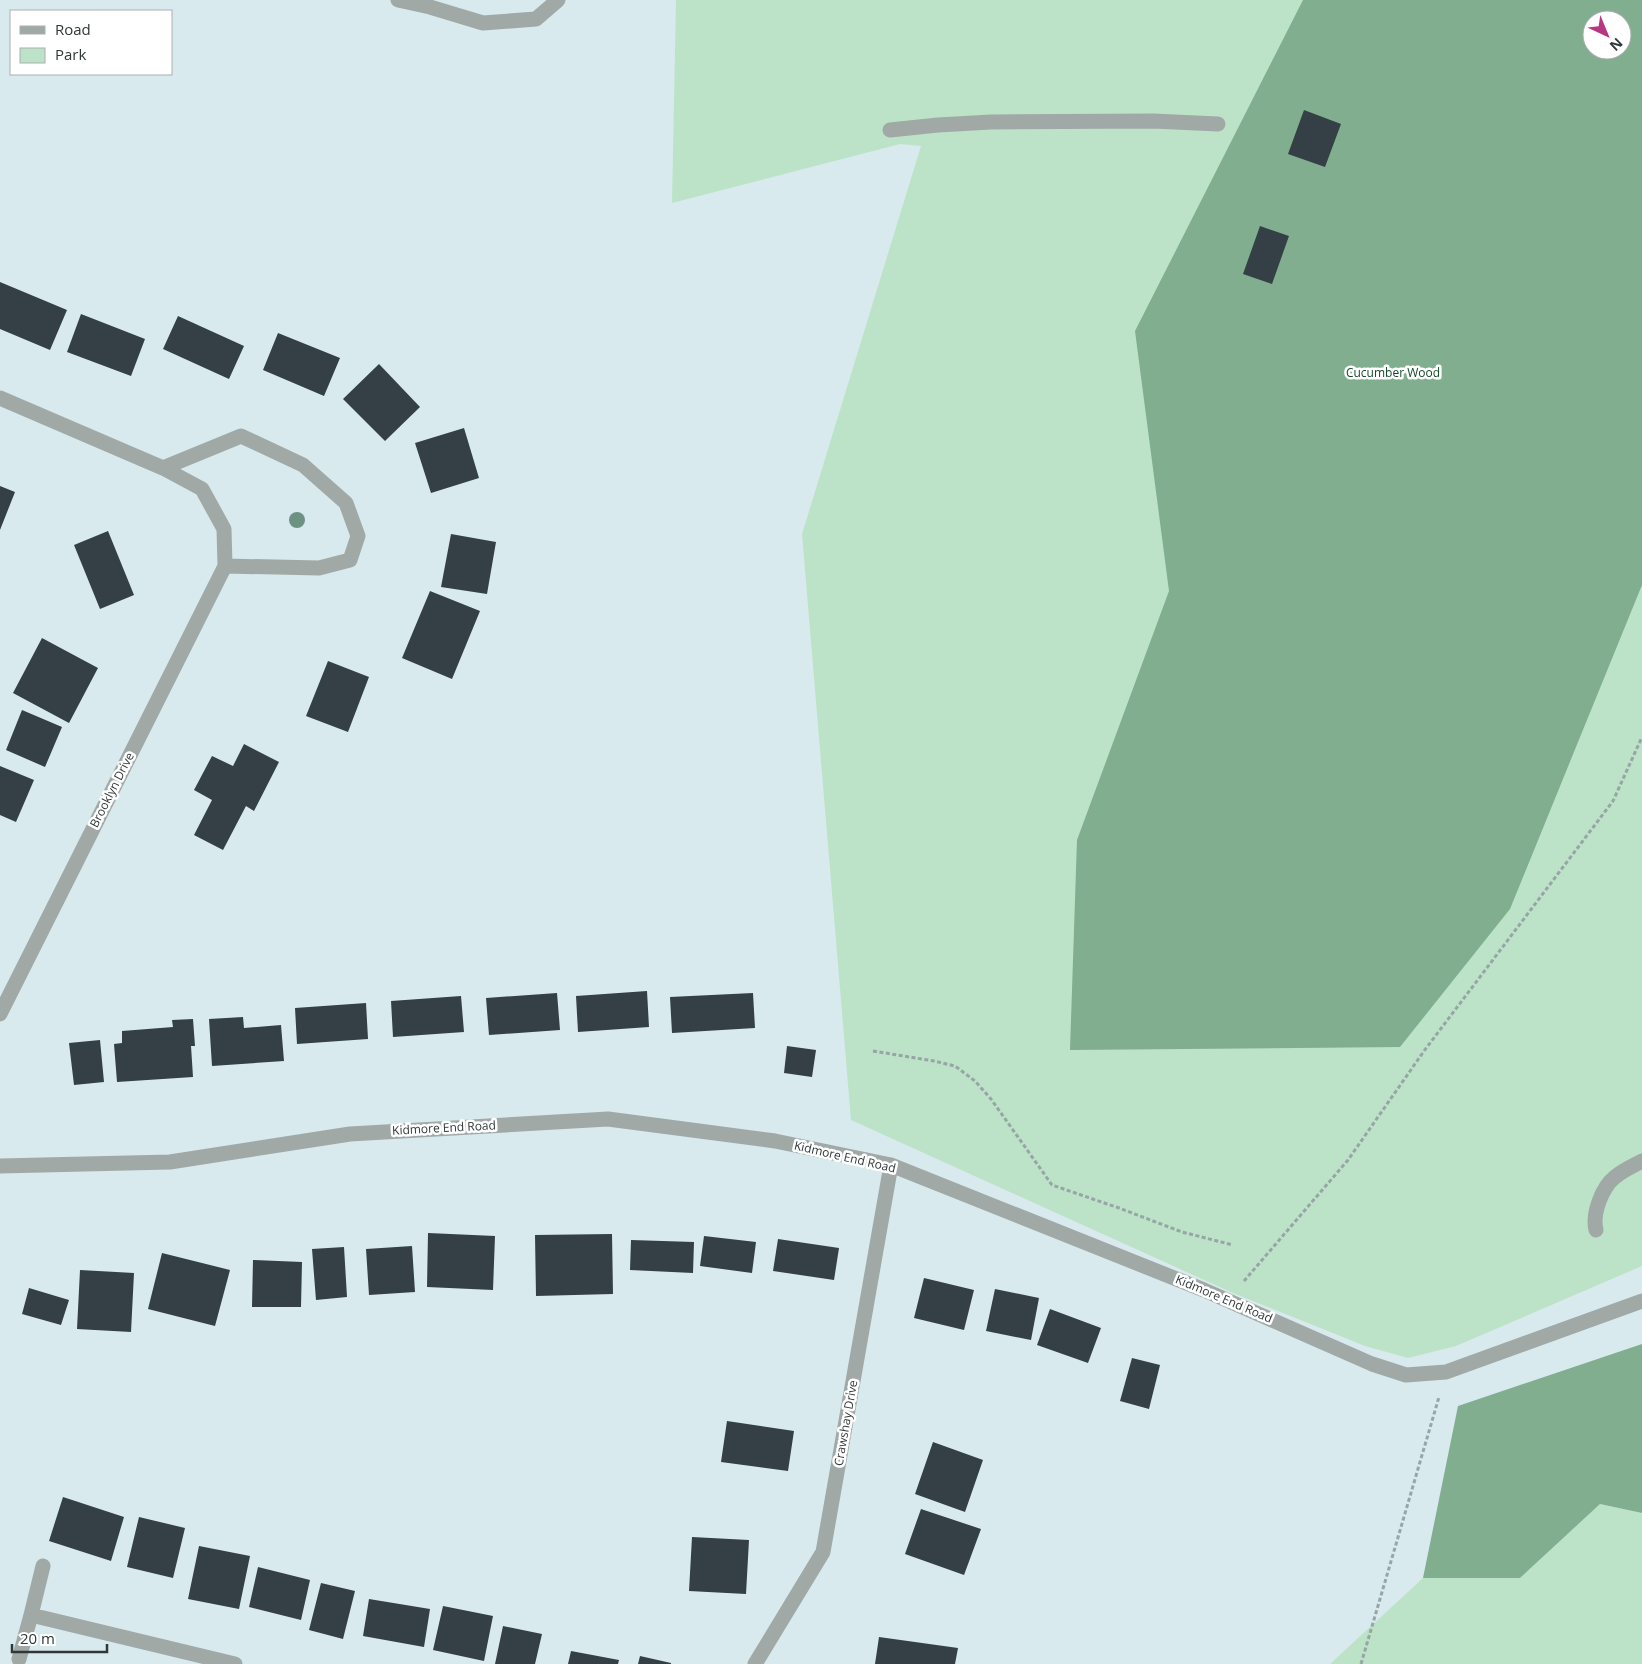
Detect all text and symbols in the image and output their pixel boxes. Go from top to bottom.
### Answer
legend [10,10,172,75]
north arrow [1582,10,1632,60]
text: Road [55,19,91,39]
text: N [1606,34,1627,56]
text: Park [55,44,86,64]
park label: Cucumber Wood [1346,364,1440,381]
street label: Brooklyn Drive [85,749,138,830]
street label: Kidmore End Road [392,1116,496,1139]
street label: Kidmore End Road [793,1137,898,1176]
street label: Kidmore End Road [1173,1270,1275,1327]
street label: Crawshay Drive [830,1379,861,1467]
scale bar [12,1622,108,1654]
text: 20 m [20,1628,55,1648]

